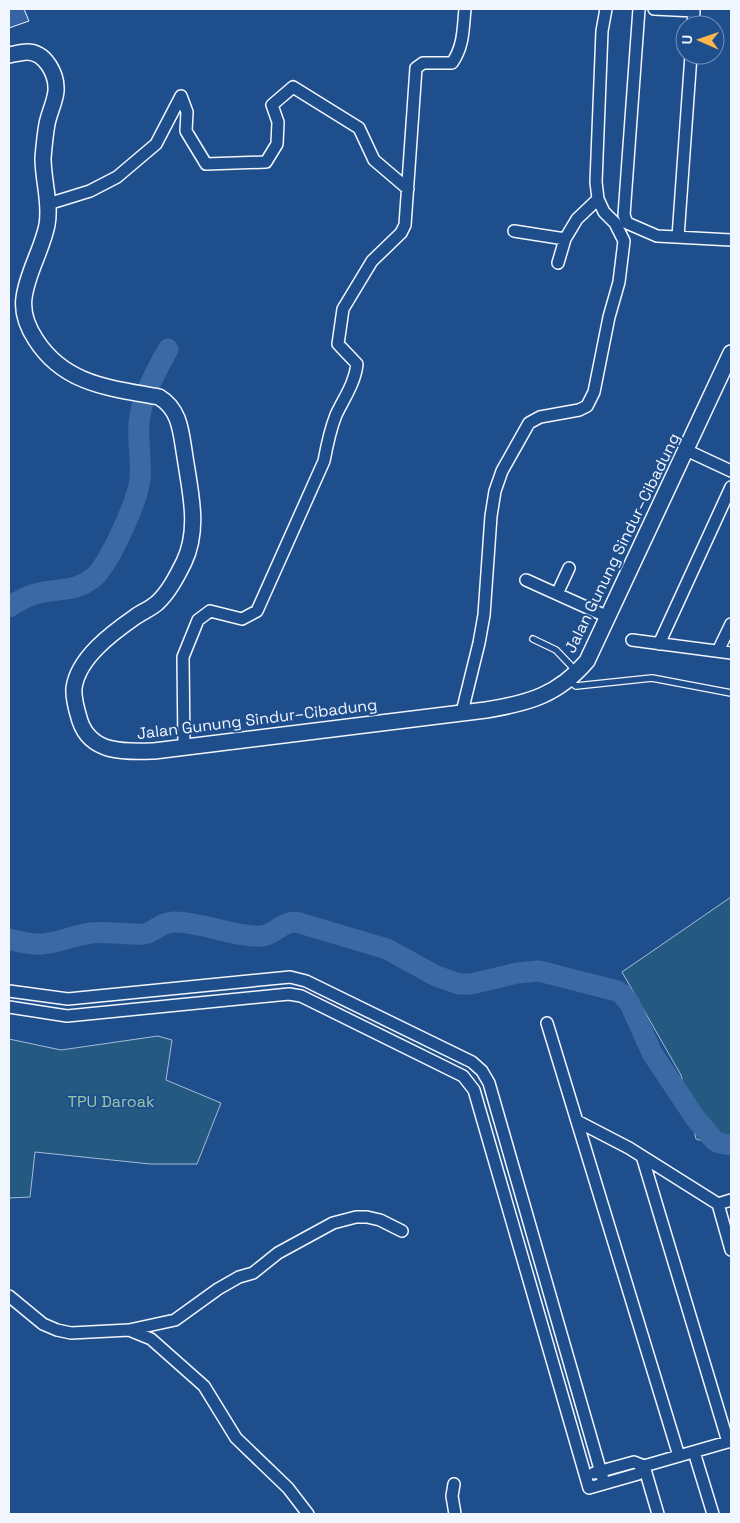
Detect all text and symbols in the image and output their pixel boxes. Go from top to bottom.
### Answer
north arrow [675,15,725,65]
text: U [678,35,696,45]
street label: Jalan Gunung Sindur–Cibadung [560,430,684,656]
street label: Jalan Gunung Sindur–Cibadung [136,694,378,744]
park label: TPU Daroak [67,1091,155,1112]

